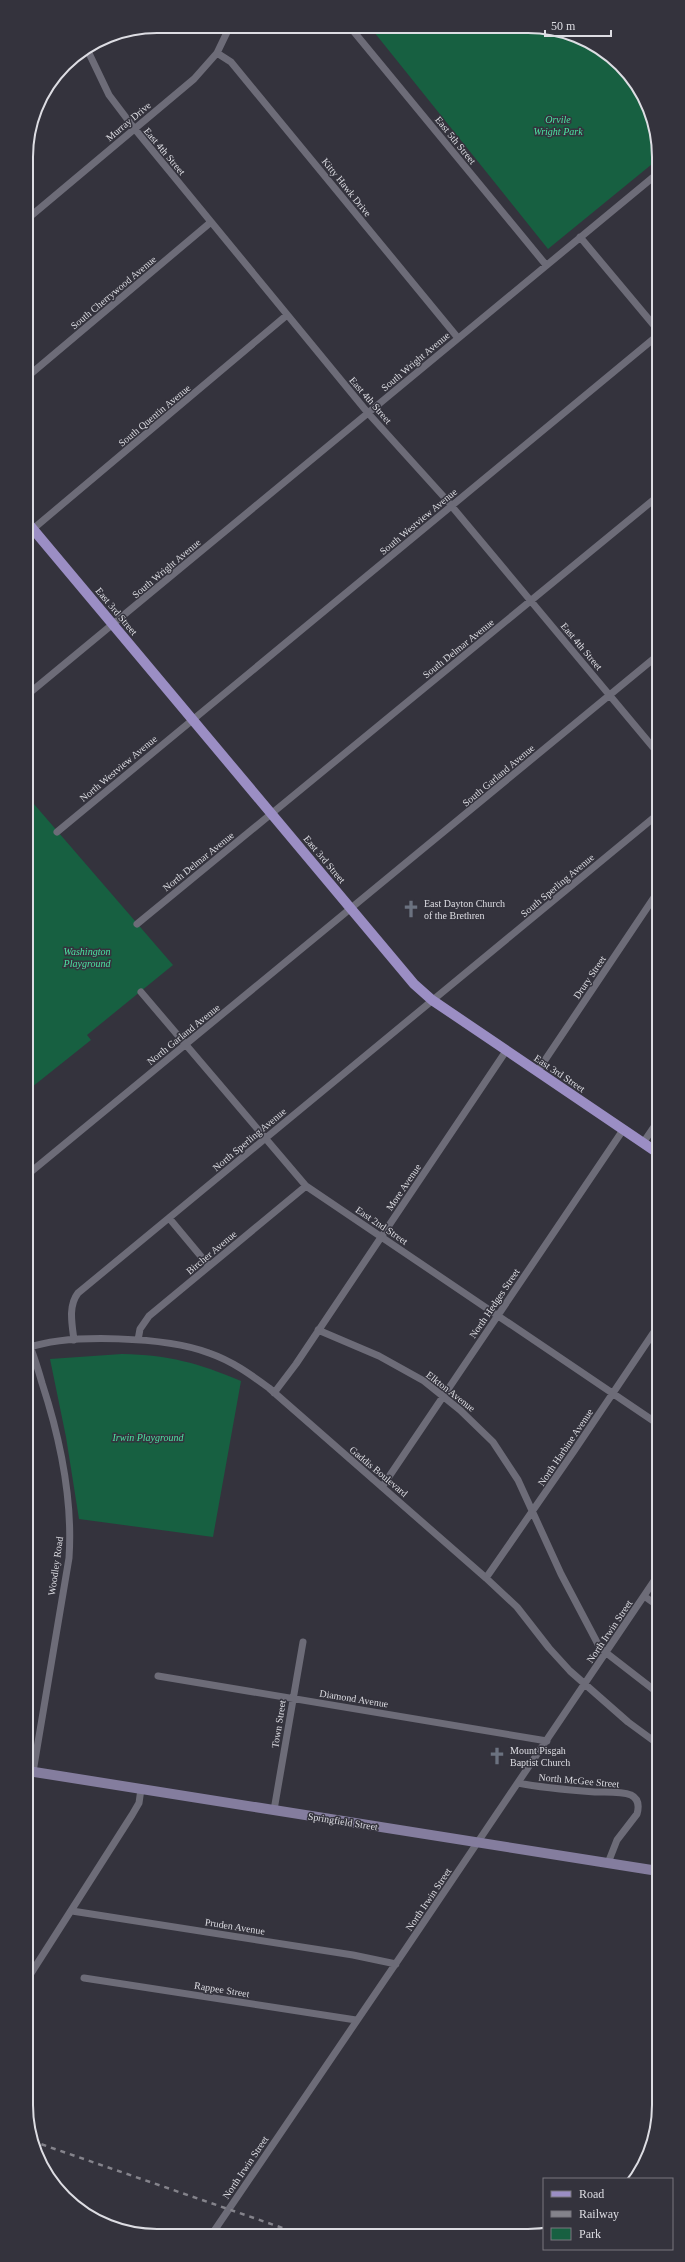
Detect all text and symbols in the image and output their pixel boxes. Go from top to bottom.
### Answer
scale bar [545,12,611,38]
text: 50 m [551,19,576,33]
street label: Murray Drive [104,99,153,143]
street label: East 5th Street [433,114,478,167]
park label: Orvile Wright Park [533,114,583,137]
street label: East 4th Street [142,125,188,177]
street label: Kitty Hawk Drive [320,156,374,219]
street label: South Cherrywood Avenue [68,253,159,331]
street label: South Wright Avenue [379,329,452,393]
street label: East 4th Street [347,375,394,426]
street label: South Quentin Avenue [116,382,193,449]
street label: South Westview Avenue [378,486,459,557]
street label: South Wright Avenue [130,536,203,600]
street label: East 3rd Street [93,585,140,638]
street label: South Delmar Avenue [421,616,496,680]
street label: East 4th Street [559,620,605,672]
street label: North Westview Avenue [78,733,159,804]
street label: South Garland Avenue [460,742,537,809]
street label: North Delmar Avenue [161,829,236,893]
street label: East 3rd Street [301,833,348,886]
street label: South Sperling Avenue [519,851,597,919]
place label: East Dayton Church of the Brethren [424,898,505,921]
church icon: East Dayton Church of the Brethren [401,899,421,919]
park label: Washington Playground [63,946,111,969]
street label: Drury Street [571,953,608,1001]
street label: North Garland Avenue [145,1001,222,1067]
street label: East 3rd Street [532,1052,587,1095]
street label: North Sperling Avenue [211,1105,289,1173]
street label: More Avenue [384,1161,423,1213]
street label: East 2nd Street [354,1204,410,1247]
street label: Bircher Avenue [184,1228,239,1277]
street label: North Hedges Street [467,1266,522,1340]
street label: Elkton Avenue [424,1369,478,1414]
street label: North Harbine Avenue [536,1406,596,1488]
park label: Irwin Playground [111,1432,185,1443]
street label: Gaddis Boulevard [347,1444,410,1499]
street label: Woodley Road [46,1536,65,1596]
street label: North Irwin Street [584,1598,635,1665]
street label: Diamond Avenue [319,1688,390,1709]
street label: Town Street [269,1699,288,1749]
place label: Mount Pisgah Baptist Church [510,1745,570,1768]
church icon: Mount Pisgah Baptist Church [487,1746,507,1766]
street label: North McGee Street [538,1771,620,1790]
street label: Springfield Street [307,1811,379,1832]
street label: North Irwin Street [403,1866,454,1933]
street label: Pruden Avenue [204,1916,266,1937]
street label: Rappee Street [193,1980,251,1999]
street label: North Irwin Street [220,2134,271,2201]
legend [543,2178,673,2250]
text: Road [579,2187,604,2201]
text: Railway [579,2207,619,2221]
text: Park [579,2227,601,2241]

